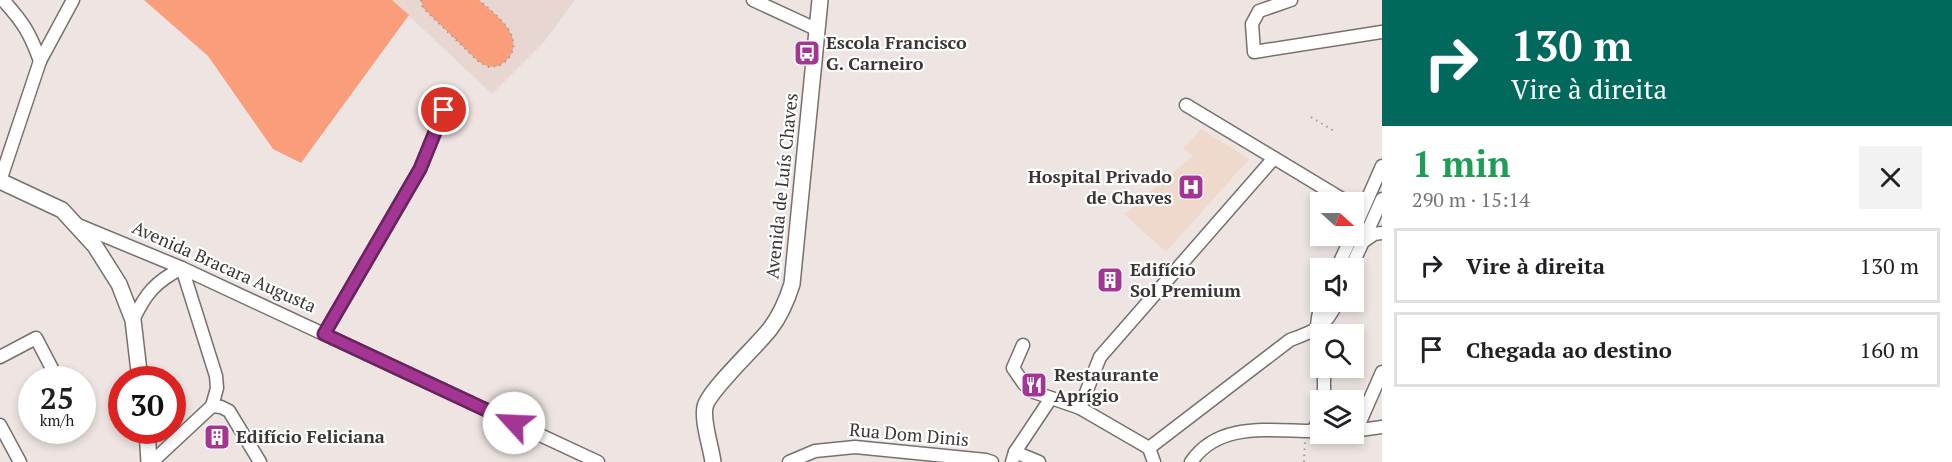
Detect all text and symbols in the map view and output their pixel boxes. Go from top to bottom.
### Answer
text: 130 m [1511,17,1632,73]
icon: right [1412,24,1490,102]
place label: Escola Francisco G. Carneiro [826,30,967,75]
bus stop icon: Escola Francisco G. Carneiro [792,38,822,68]
text: Vire à direita [1511,71,1667,107]
pin [418,84,469,135]
street label: Avenida de Luís Chaves [759,92,803,280]
icon: arrive [427,93,460,126]
text: 1 min [1412,140,1510,187]
button: close [1859,146,1922,209]
place label: Hospital Privado de Chaves [1028,164,1172,209]
hospital icon: Hospital Privado de Chaves [1176,172,1206,202]
text: 290 m · 15:14 [1412,186,1530,213]
north arrow [1310,192,1364,246]
map controls [1310,192,1364,444]
street label: Avenida Bracara Augusta [129,215,320,318]
icon: right [1415,249,1448,282]
text: Vire à direita [1466,251,1605,280]
text: 130 m [1859,251,1919,280]
place label: Edifício Sol Premium [1130,257,1241,302]
button: sound [1310,258,1364,312]
building icon: Edifício Sol Premium [1095,265,1125,295]
button: search [1310,324,1364,378]
icon: arrive [1415,333,1448,366]
text: Chegada ao destino [1466,335,1672,364]
text: 160 m [1859,335,1919,364]
place label: Restaurante Aprígio [1054,362,1159,407]
speed limit sign: 30 [108,366,186,444]
restaurant icon: Restaurante Aprígio [1019,370,1049,400]
text: 25 [40,378,74,418]
button: layers [1310,390,1364,444]
position arrow [482,391,546,455]
text: km/h [40,410,74,430]
street label: Rua Dom Dinis [848,417,970,451]
building icon: Edifício Feliciana [202,422,232,452]
place label: Edifício Feliciana [236,424,385,448]

